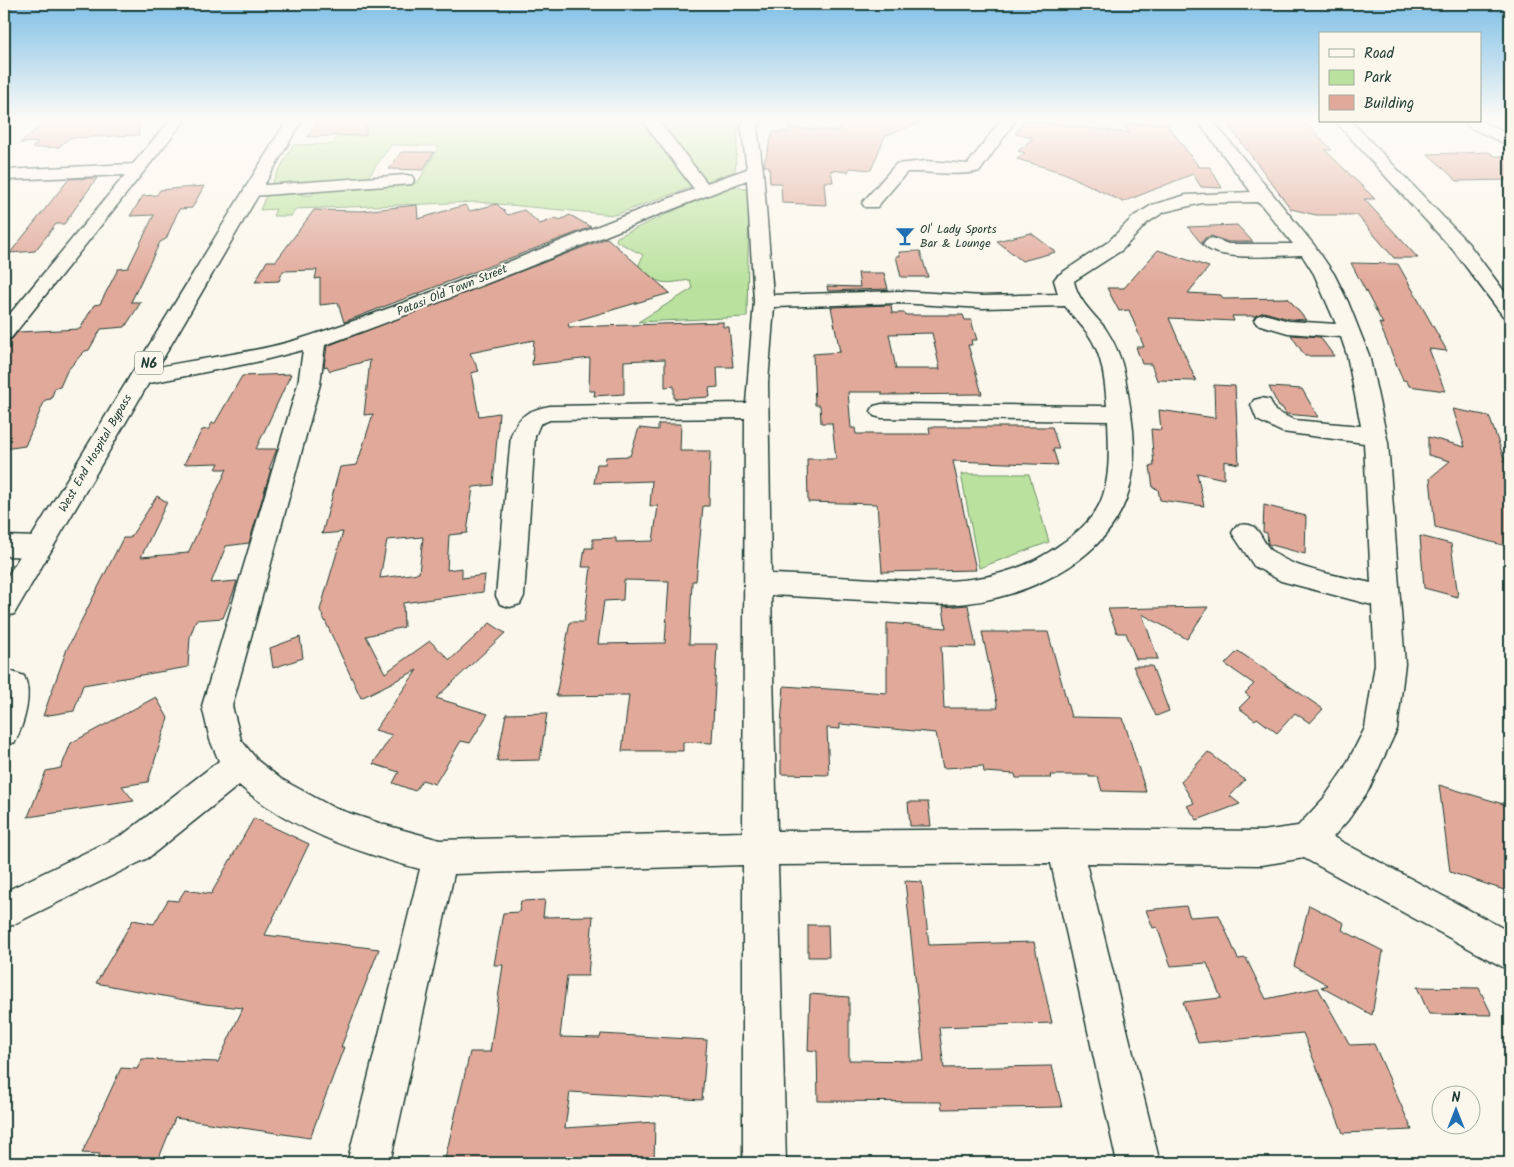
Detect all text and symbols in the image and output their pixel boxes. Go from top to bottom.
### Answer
legend [1319,32,1482,122]
text: Road [1364,42,1395,66]
text: Park [1364,66,1392,90]
text: Building [1364,92,1414,116]
place label: Ol' Lady Sports Bar & Lounge [920,220,997,253]
bar icon: Ol' Lady Sports Bar & Lounge [894,225,916,247]
street label: Patasi Old Town Street [394,259,511,321]
road number: N6 [135,352,163,374]
street label: West End Hospital Bypass [54,391,137,516]
north arrow [1432,1084,1482,1134]
text: N [1452,1087,1461,1109]

